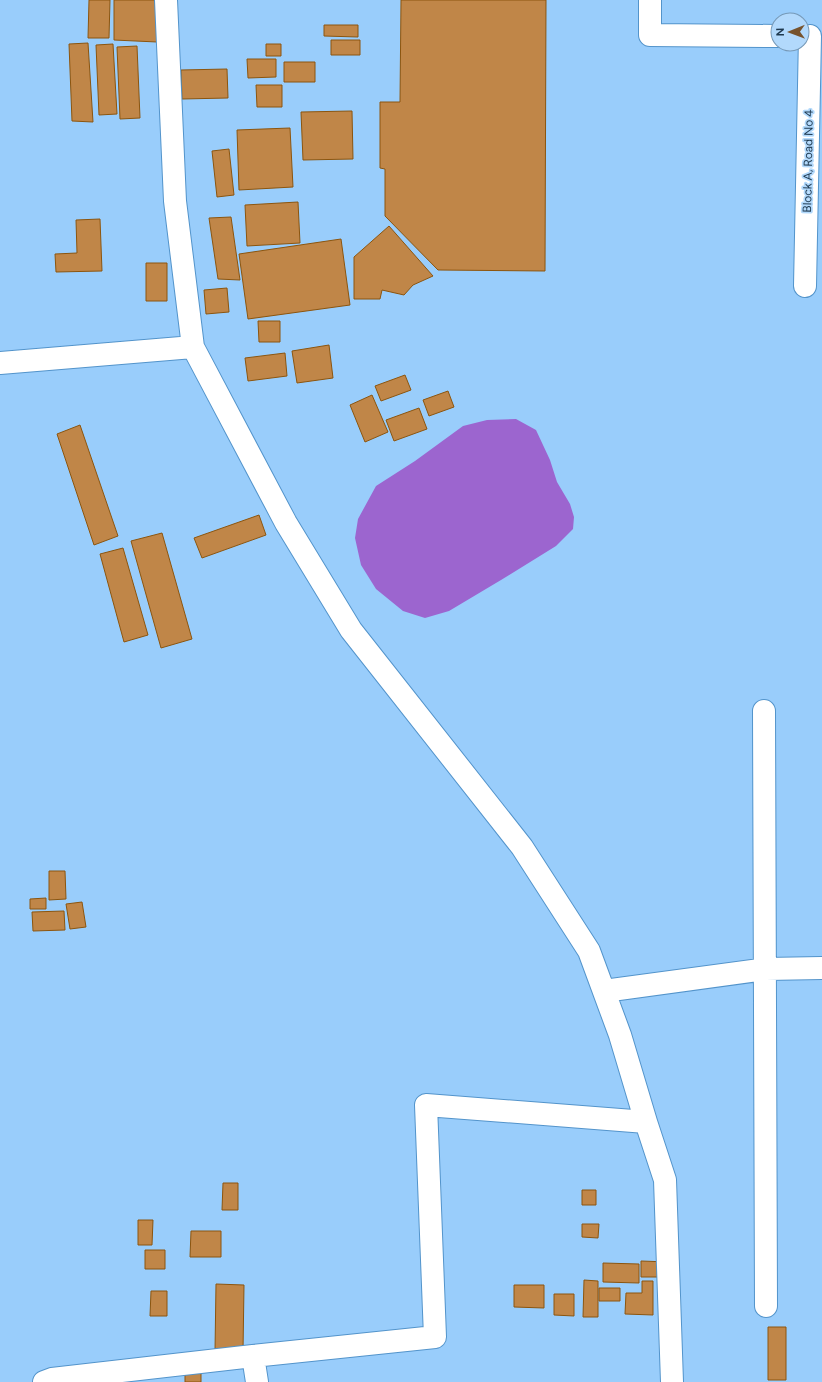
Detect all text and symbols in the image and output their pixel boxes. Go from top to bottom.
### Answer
north arrow [770,12,810,52]
text: N [774,28,787,37]
street label: Block A, Road No 4 [800,109,816,213]

